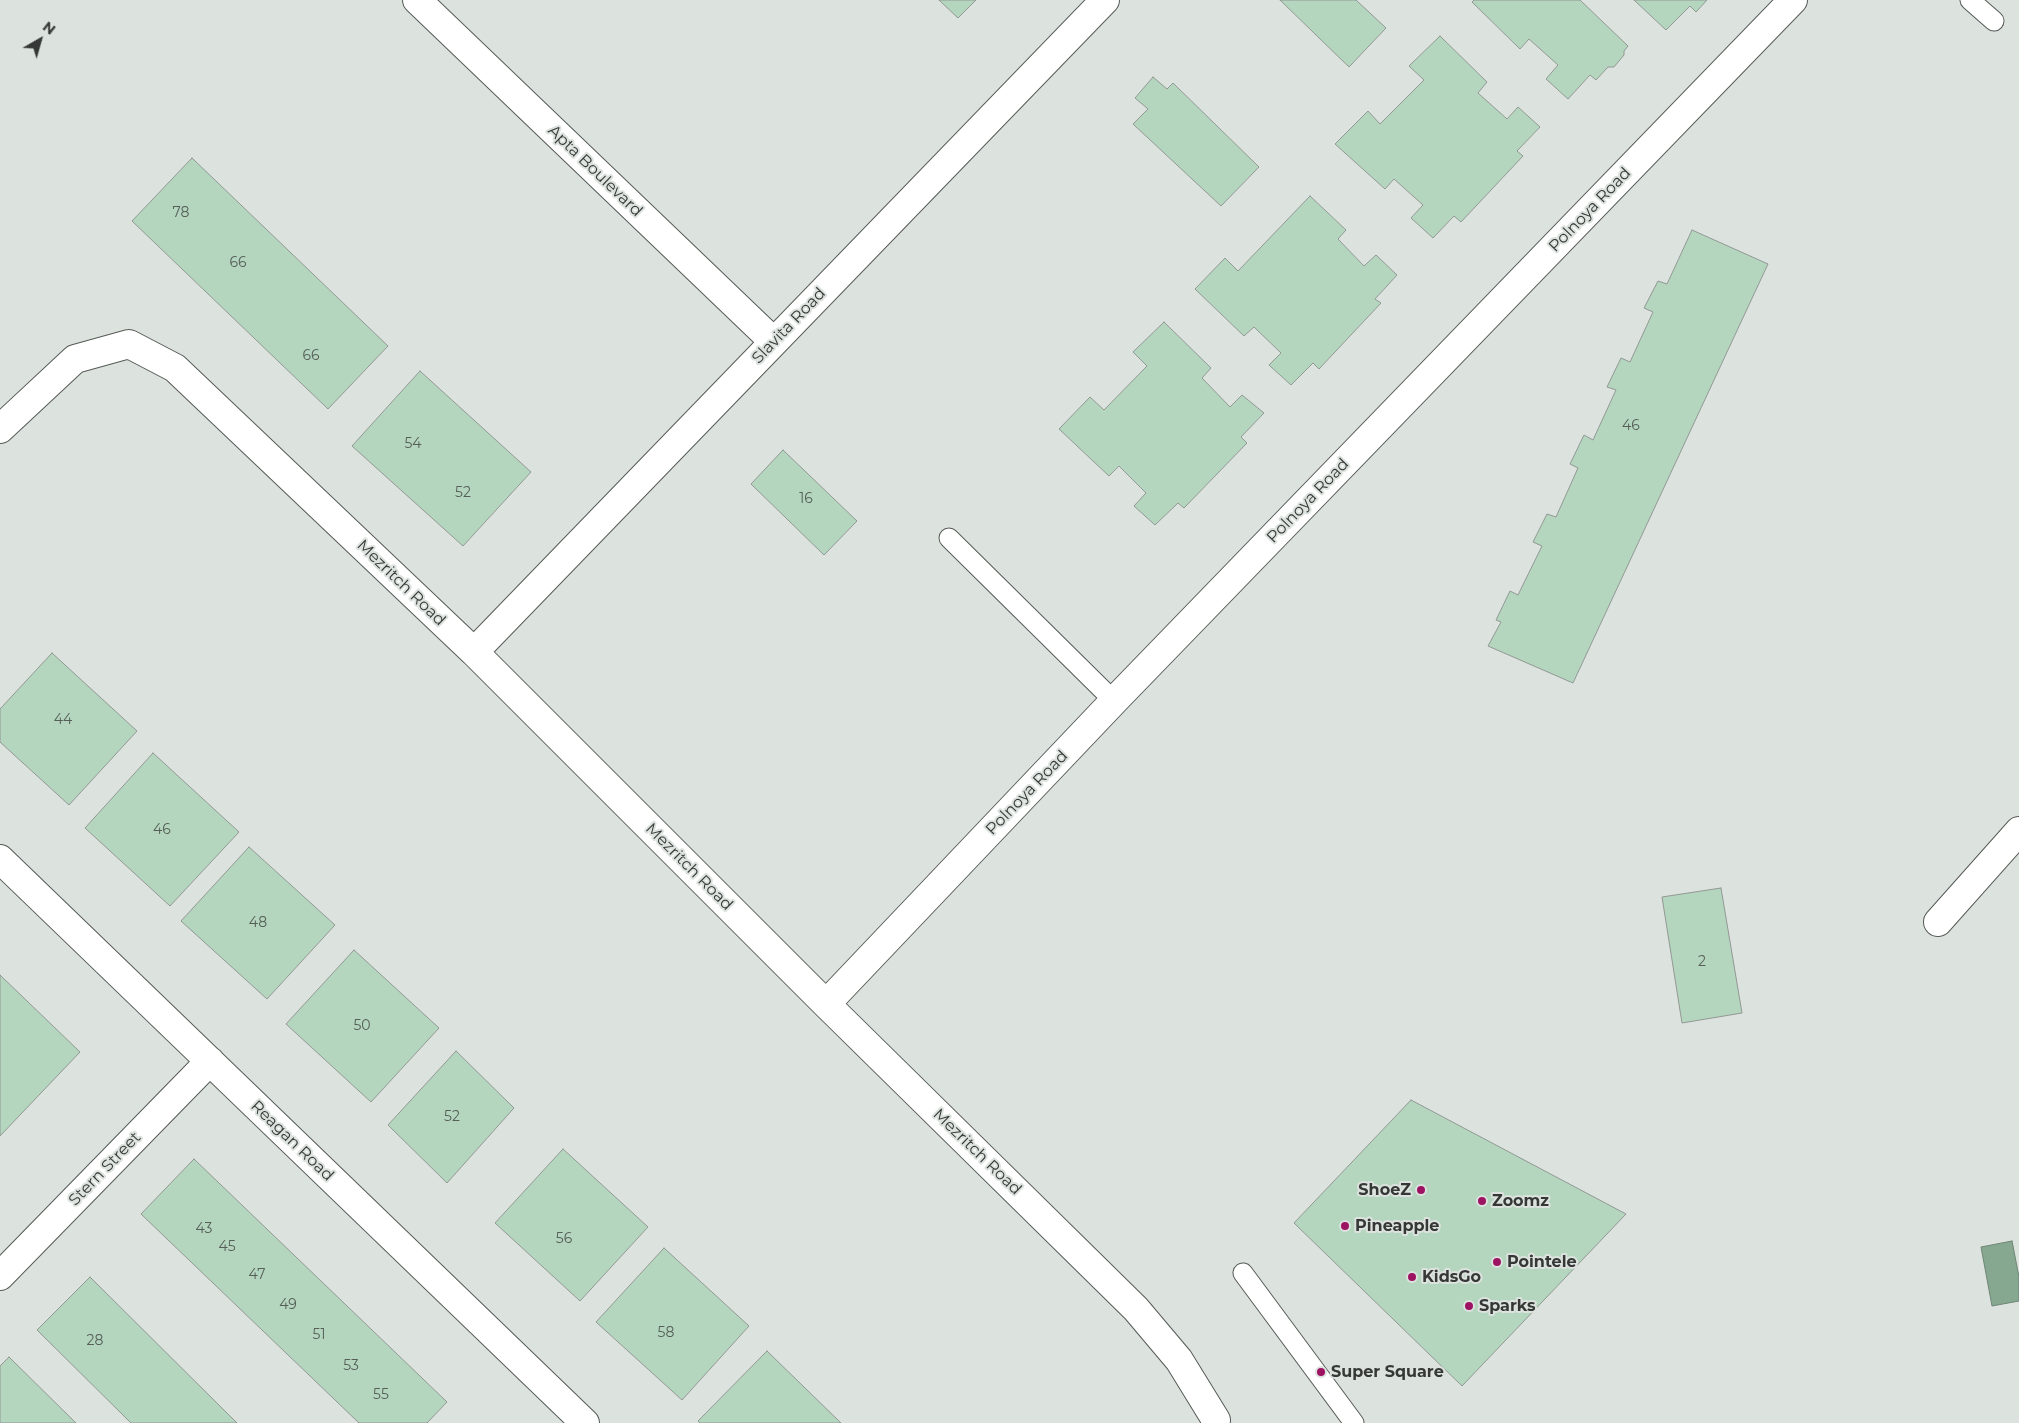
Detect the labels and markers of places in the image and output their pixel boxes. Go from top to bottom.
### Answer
place label: ShoeZ [1358,1180,1411,1200]
marker: ShoeZ [1415,1184,1427,1196]
place label: Zoomz [1492,1191,1549,1211]
marker: Zoomz [1476,1195,1488,1207]
place label: Pineapple [1355,1216,1439,1236]
marker: Pineapple [1339,1220,1351,1232]
place label: Pointele [1507,1252,1577,1272]
marker: Pointele [1491,1256,1503,1268]
place label: KidsGo [1422,1267,1481,1287]
marker: KidsGo [1406,1271,1418,1283]
place label: Sparks [1479,1296,1535,1316]
marker: Sparks [1463,1300,1475,1312]
place label: Super Square [1331,1362,1444,1382]
marker: Super Square [1315,1366,1327,1378]

